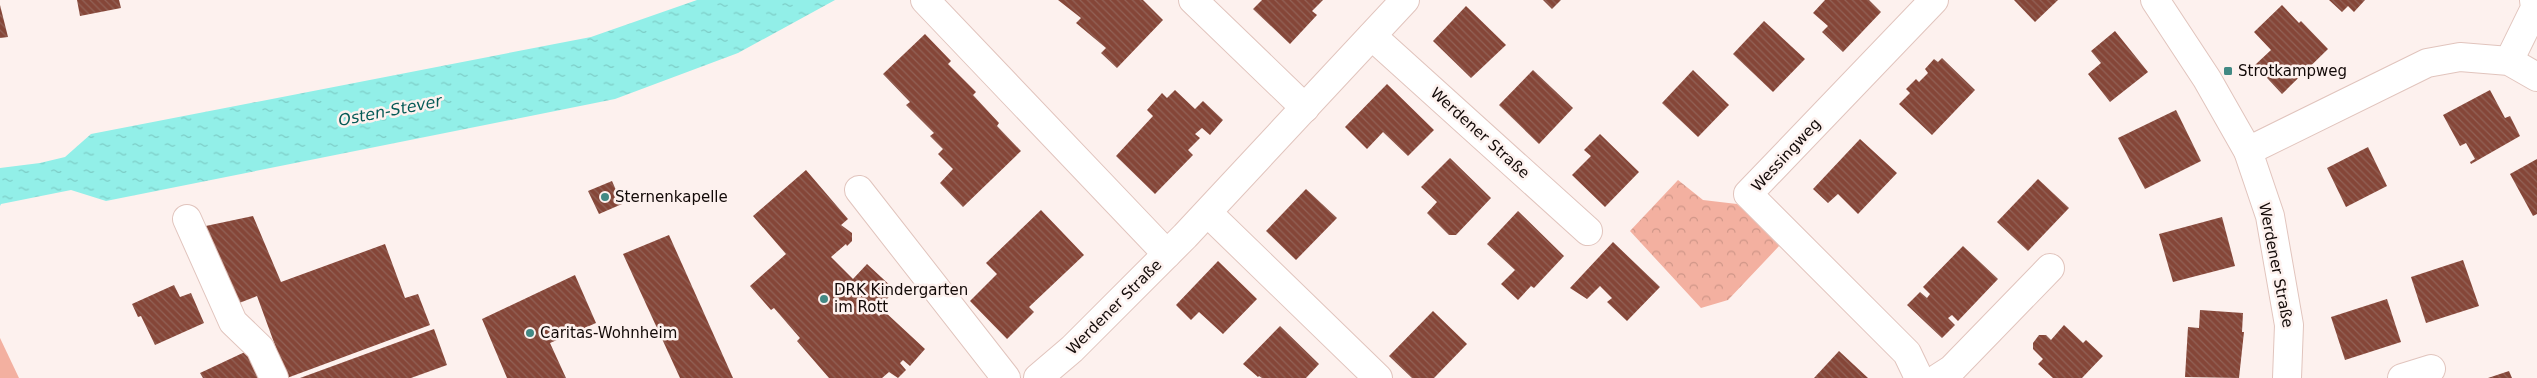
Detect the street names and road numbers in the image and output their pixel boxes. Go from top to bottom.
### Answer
street label: Werdener Straße [1427,84,1533,182]
street label: Wessingweg [1748,115,1824,195]
street label: Werdener Straße [2255,201,2297,329]
street label: Werdener Straße [1063,256,1165,358]

